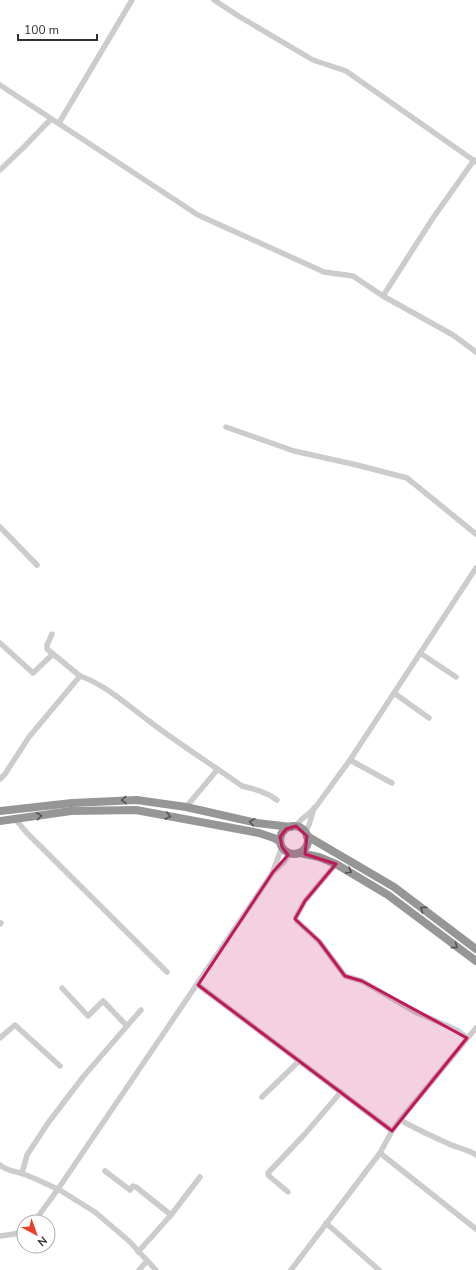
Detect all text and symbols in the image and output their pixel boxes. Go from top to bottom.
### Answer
scale bar [18,16,97,42]
text: 100 m [24,22,59,38]
one-way arrow [121,796,127,805]
one-way arrow [165,811,171,820]
one-way arrow [36,812,42,821]
one-way arrow [249,818,255,826]
one-way arrow [345,867,352,874]
one-way arrow [420,907,427,914]
one-way arrow [451,941,458,948]
north arrow [16,1214,56,1254]
text: N [34,1233,50,1250]

